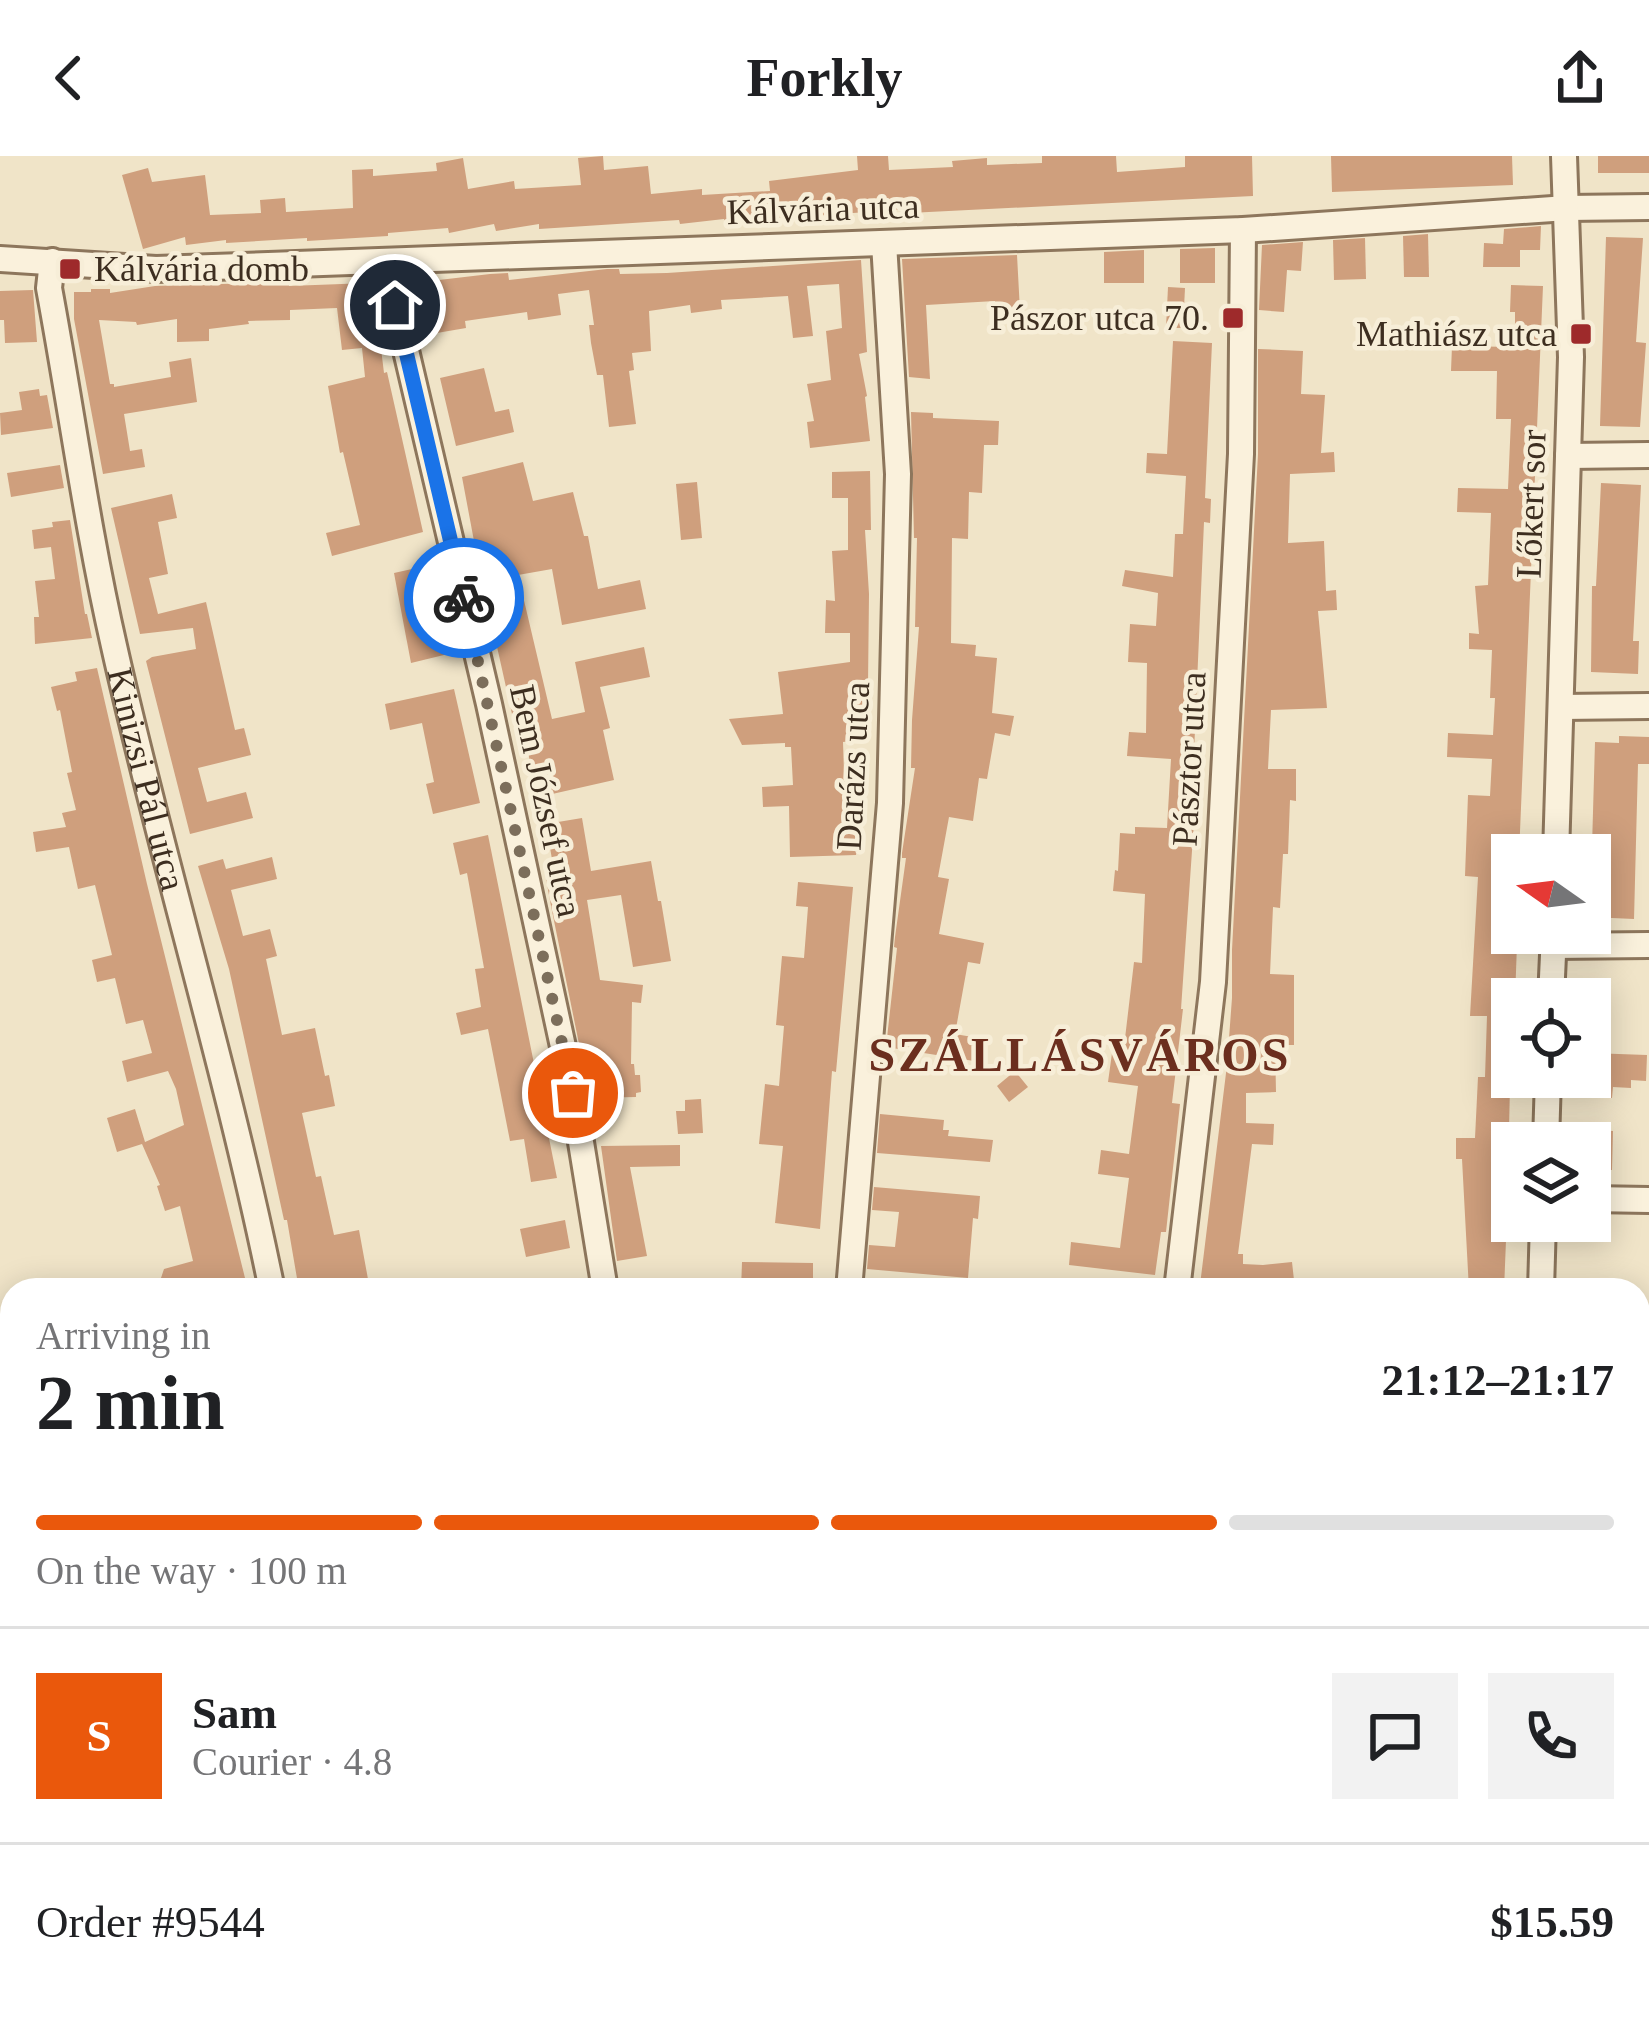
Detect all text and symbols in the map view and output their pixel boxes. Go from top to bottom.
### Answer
icon: back [36,45,102,111]
icon: share [1547,45,1613,111]
text: Forkly [747,48,903,108]
street label: Kálvária utca [726,186,920,232]
place label: Kálvária domb [94,249,309,289]
pin [344,254,446,356]
marker: Kálvária domb [57,256,83,282]
icon: home [362,272,428,338]
place label: Pászor utca 70. [990,298,1209,338]
marker: Pászor utca 70. [1220,305,1246,331]
place label: Mathiász utca [1356,314,1557,354]
marker: Mathiász utca [1568,321,1594,347]
street label: Lőkert sor [1508,429,1554,579]
courier [404,538,524,658]
icon: bike [431,565,497,631]
street label: Kinizsi Pál utca [100,664,194,895]
street label: Pásztor utca [1164,671,1214,847]
street label: Bem József utca [502,681,590,921]
street label: Darázs utca [829,681,877,851]
north arrow [1491,834,1611,954]
map controls [1491,834,1611,1242]
button: locate [1491,978,1611,1098]
district label: SZÁLLÁSVÁROS [869,1028,1291,1081]
pin [522,1042,624,1144]
icon: bag [540,1060,606,1126]
button: layers [1491,1122,1611,1242]
text: Arriving in [36,1314,210,1357]
text: 21:12–21:17 [1382,1355,1614,1405]
text: 2 min [36,1359,225,1446]
text: On the way · 100 m [36,1549,347,1592]
button: chat [1332,1673,1458,1799]
button: phone [1488,1673,1614,1799]
text: Sam [192,1688,277,1738]
text: S [86,1711,112,1761]
text: Courier · 4.8 [192,1740,392,1783]
text: Order #9544 [36,1897,265,1947]
text: $15.59 [1490,1897,1614,1947]

